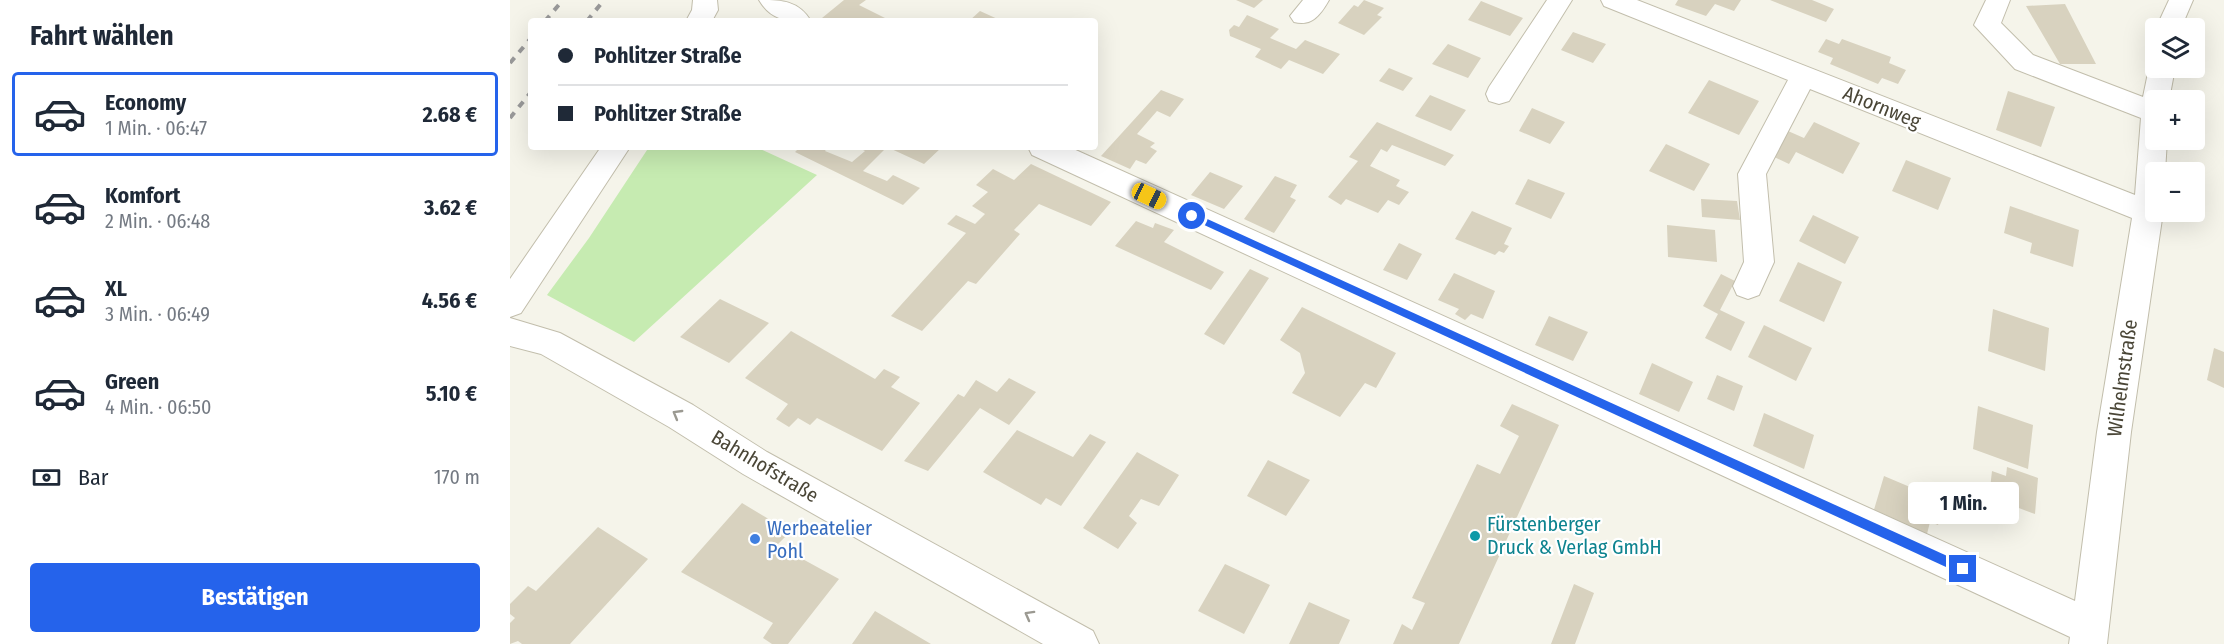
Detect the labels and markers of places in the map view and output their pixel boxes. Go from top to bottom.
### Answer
place label: Fürstenberger Druck & Verlag GmbH [1487,512,1662,559]
place label: Werbeatelier Pohl [767,516,872,563]
marker: Fürstenberger Druck & Verlag GmbH [1468,529,1482,543]
marker: Werbeatelier Pohl [748,532,762,546]

